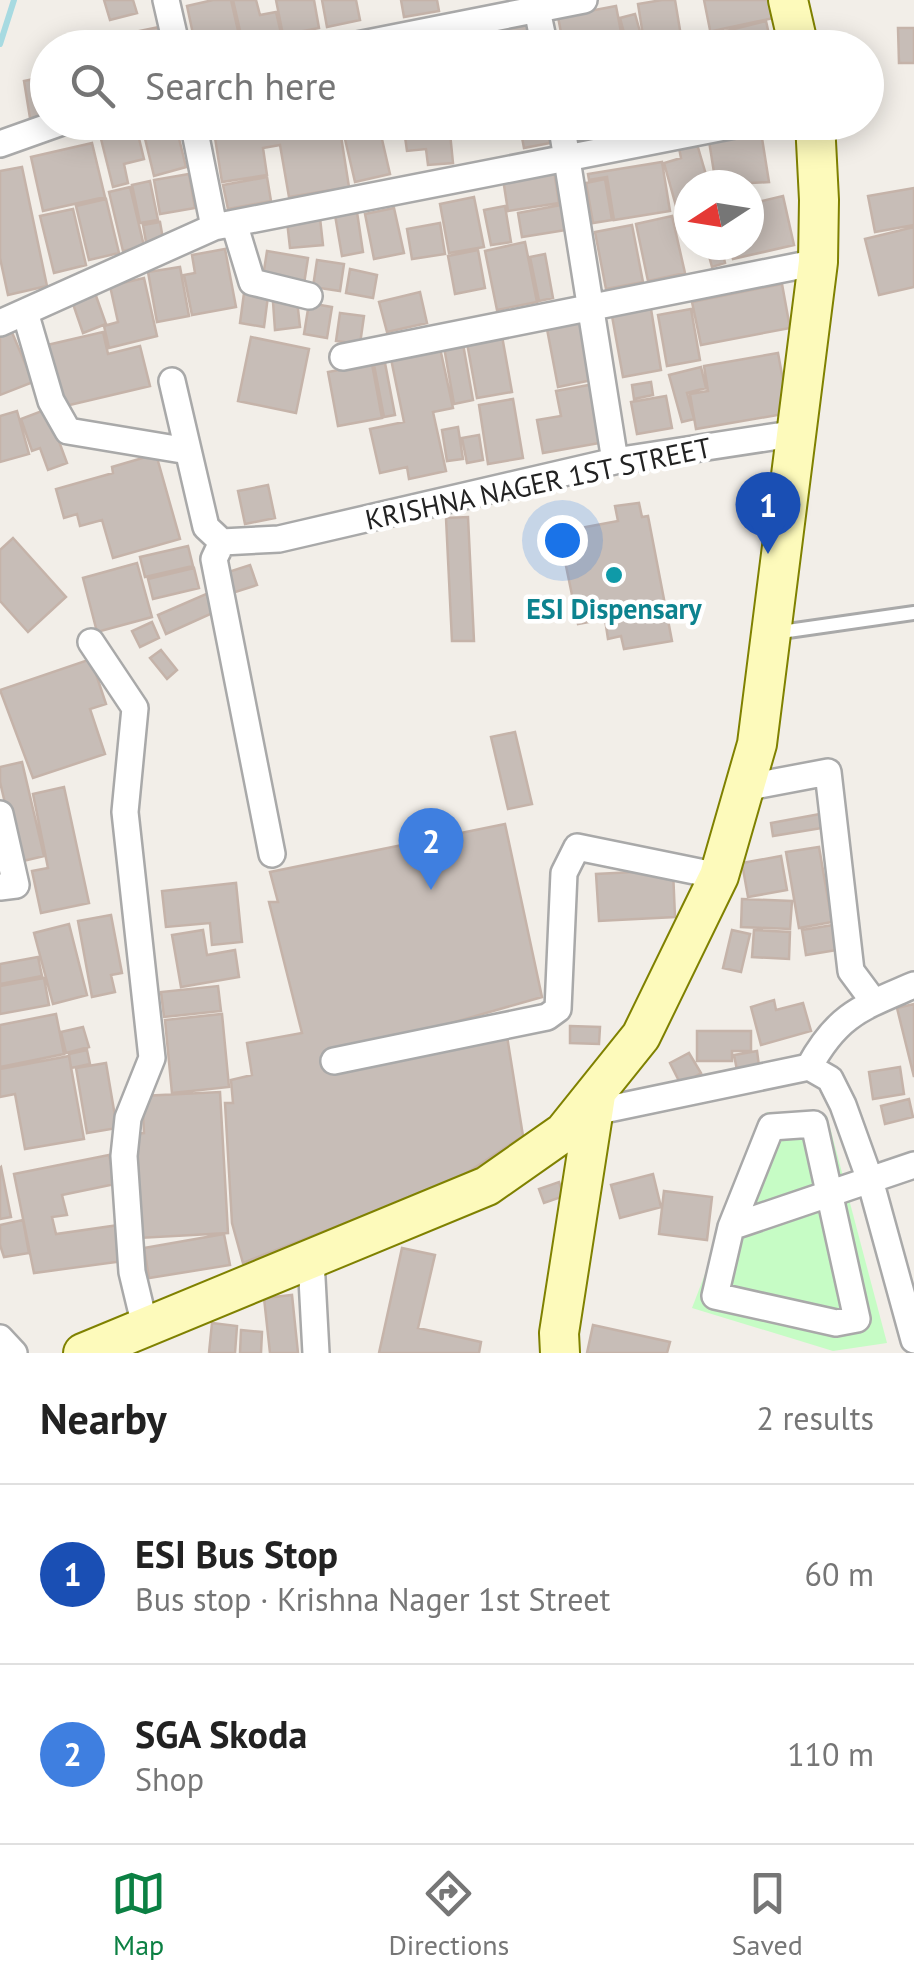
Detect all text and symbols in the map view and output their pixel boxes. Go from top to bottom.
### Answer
search box [30,30,884,140]
icon: search [65,58,120,113]
text: Search here [145,61,337,110]
north arrow [674,170,764,260]
street label: KRISHNA NAGER 1ST STREET [362,428,715,538]
pin: 1 [736,472,800,554]
your location [537,515,588,566]
marker: ESI Dispensary [603,564,625,586]
place label: ESI Dispensary [526,590,702,627]
pin: 2 [398,808,464,890]
text: Nearby [40,1391,167,1446]
text: 2 results [756,1397,874,1439]
text: ESI Bus Stop [135,1529,338,1578]
text: 1 [63,1553,82,1595]
text: 60 m [805,1553,874,1595]
text: Bus stop · Krishna Nager 1st Street [135,1578,610,1620]
text: SGA Skoda [135,1709,307,1758]
text: 2 [63,1733,82,1775]
text: 110 m [787,1733,874,1775]
text: Shop [135,1758,204,1800]
tab: Map [111,1866,166,1963]
tab: Directions [388,1866,509,1963]
tab: Saved [732,1866,803,1963]

